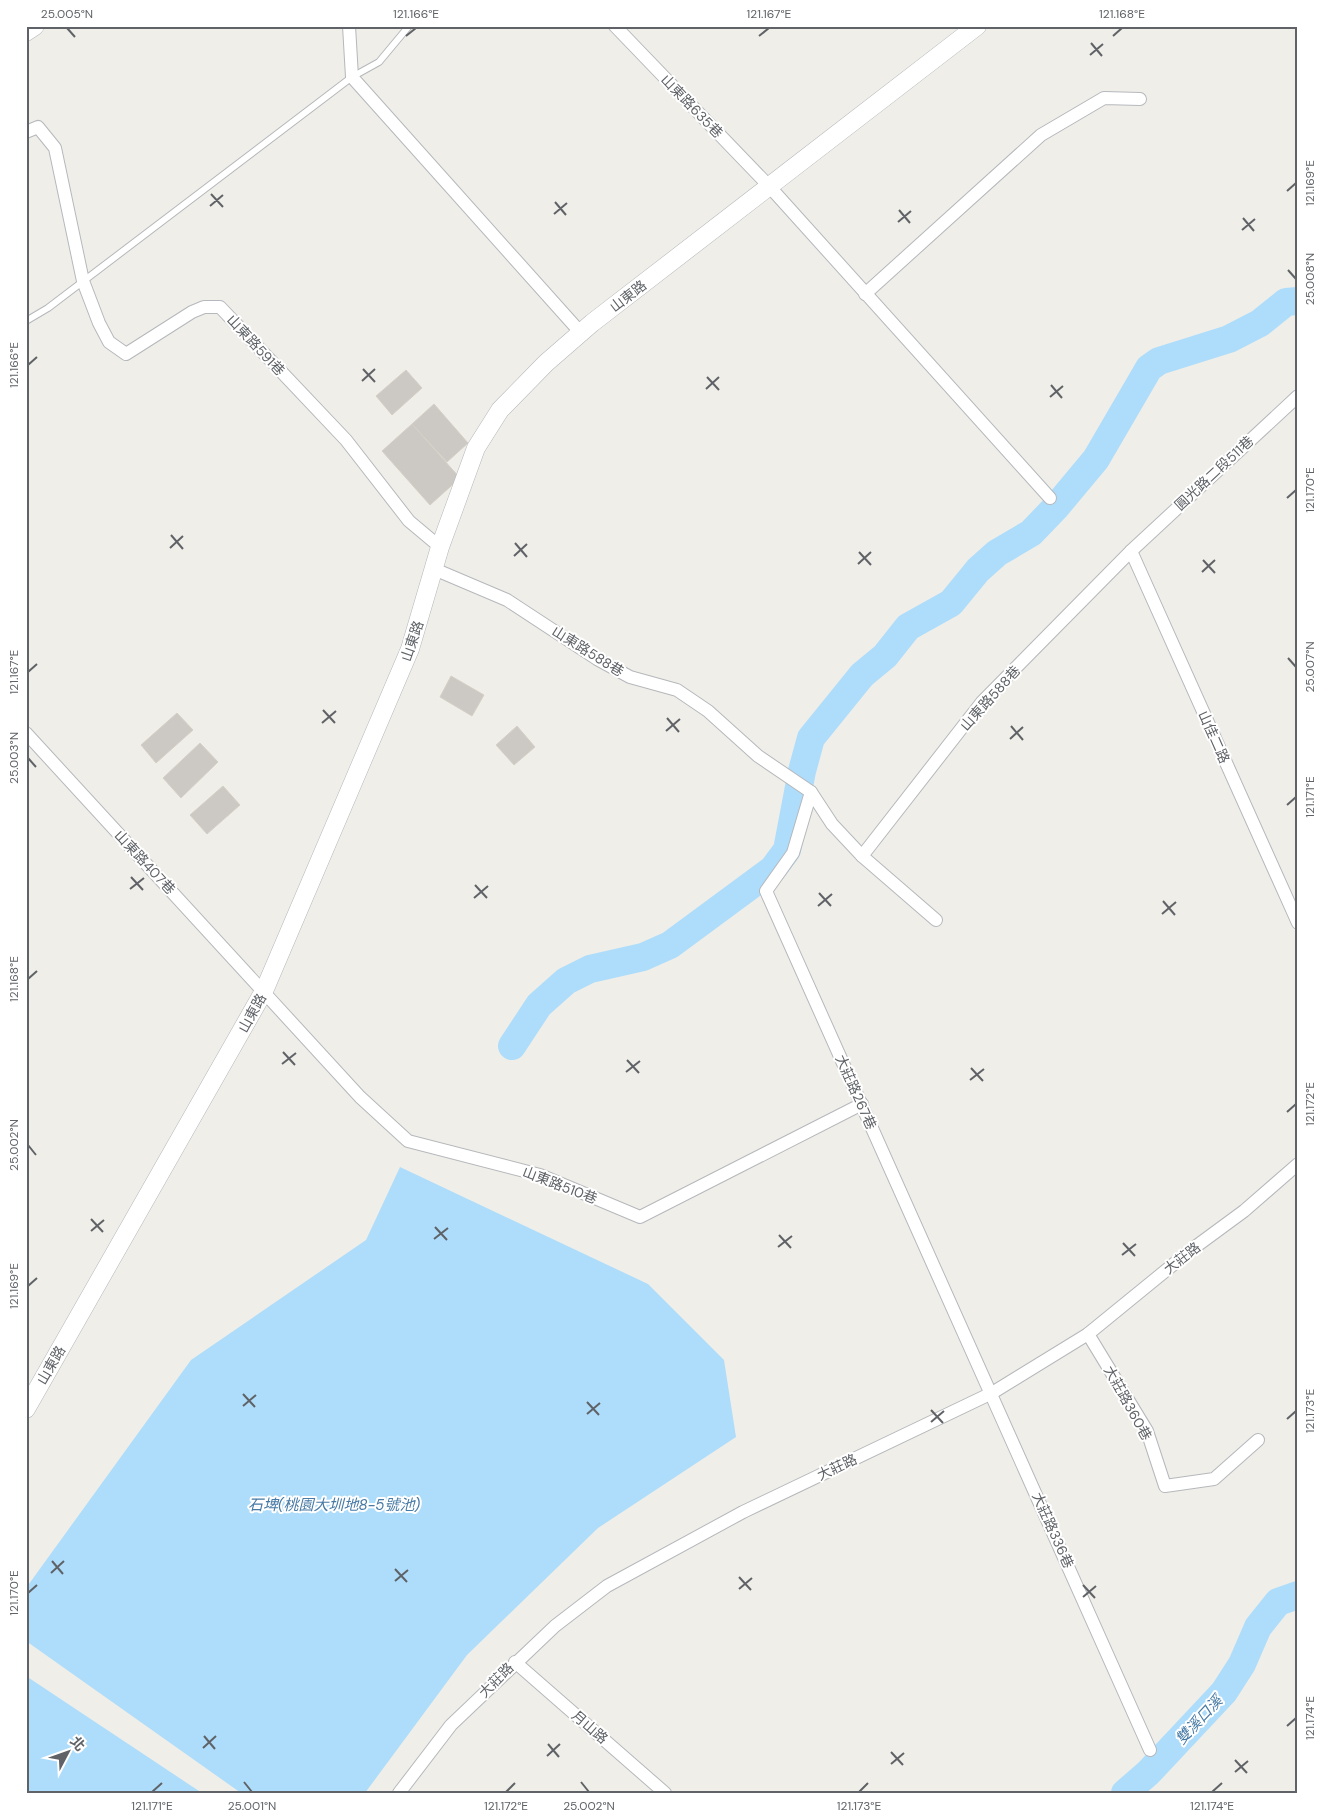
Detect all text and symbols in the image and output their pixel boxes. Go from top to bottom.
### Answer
text: 25.005°N [41,6,93,22]
text: 121.166°E [393,6,439,22]
text: 121.167°E [747,6,792,22]
text: 121.168°E [1099,6,1145,22]
street label: 山東路635巷 [657,70,727,142]
text: 121.169°E [1302,160,1318,206]
text: 25.008°N [1302,253,1318,305]
street label: 山東路 [606,276,650,316]
street label: 山東路591巷 [223,311,289,379]
text: 121.166°E [6,342,22,388]
street label: 圓光路二段511巷 [1171,432,1257,514]
text: 121.170°E [1302,467,1318,513]
street label: 山東路 [397,618,427,664]
street label: 山東路588巷 [549,622,627,680]
text: 25.007°N [1302,641,1318,693]
text: 121.167°E [6,649,22,694]
street label: 山東路588巷 [956,662,1024,734]
street label: 山佳二路 [1194,708,1234,766]
text: 25.003°N [6,732,22,784]
text: 121.171°E [1302,776,1318,818]
street label: 山東路407巷 [111,826,179,898]
text: 121.168°E [6,956,22,1002]
street label: 山東路 [234,990,270,1036]
street label: 大莊路267巷 [832,1052,880,1132]
text: 121.172°E [1302,1082,1318,1126]
text: 25.002°N [6,1119,22,1171]
street label: 山東路510巷 [520,1163,600,1207]
street label: 大莊路 [1160,1238,1204,1278]
text: 121.169°E [6,1263,22,1309]
street label: 山東路 [33,1342,69,1388]
street label: 大莊路360巷 [1100,1362,1156,1444]
text: 121.173°E [1302,1389,1318,1433]
street label: 大莊路 [814,1450,860,1484]
street label: 大莊路336巷 [1028,1489,1078,1571]
water label: 石埤(桃園大圳地8-5號池) [248,1495,420,1515]
text: 121.170°E [6,1570,22,1616]
street label: 大莊路 [475,1659,517,1701]
water label: 雙溪口溪 [1171,1690,1228,1749]
text: 121.174°E [1302,1696,1318,1740]
street label: 月山路 [568,1706,612,1748]
north arrow [42,1726,92,1776]
text: 北 [66,1732,89,1755]
text: 121.171°E [131,1798,173,1814]
text: 25.001°N [228,1798,276,1814]
text: 121.172°E [484,1798,528,1814]
text: 25.002°N [563,1798,615,1814]
text: 121.173°E [837,1798,881,1814]
text: 121.174°E [1190,1798,1234,1814]

